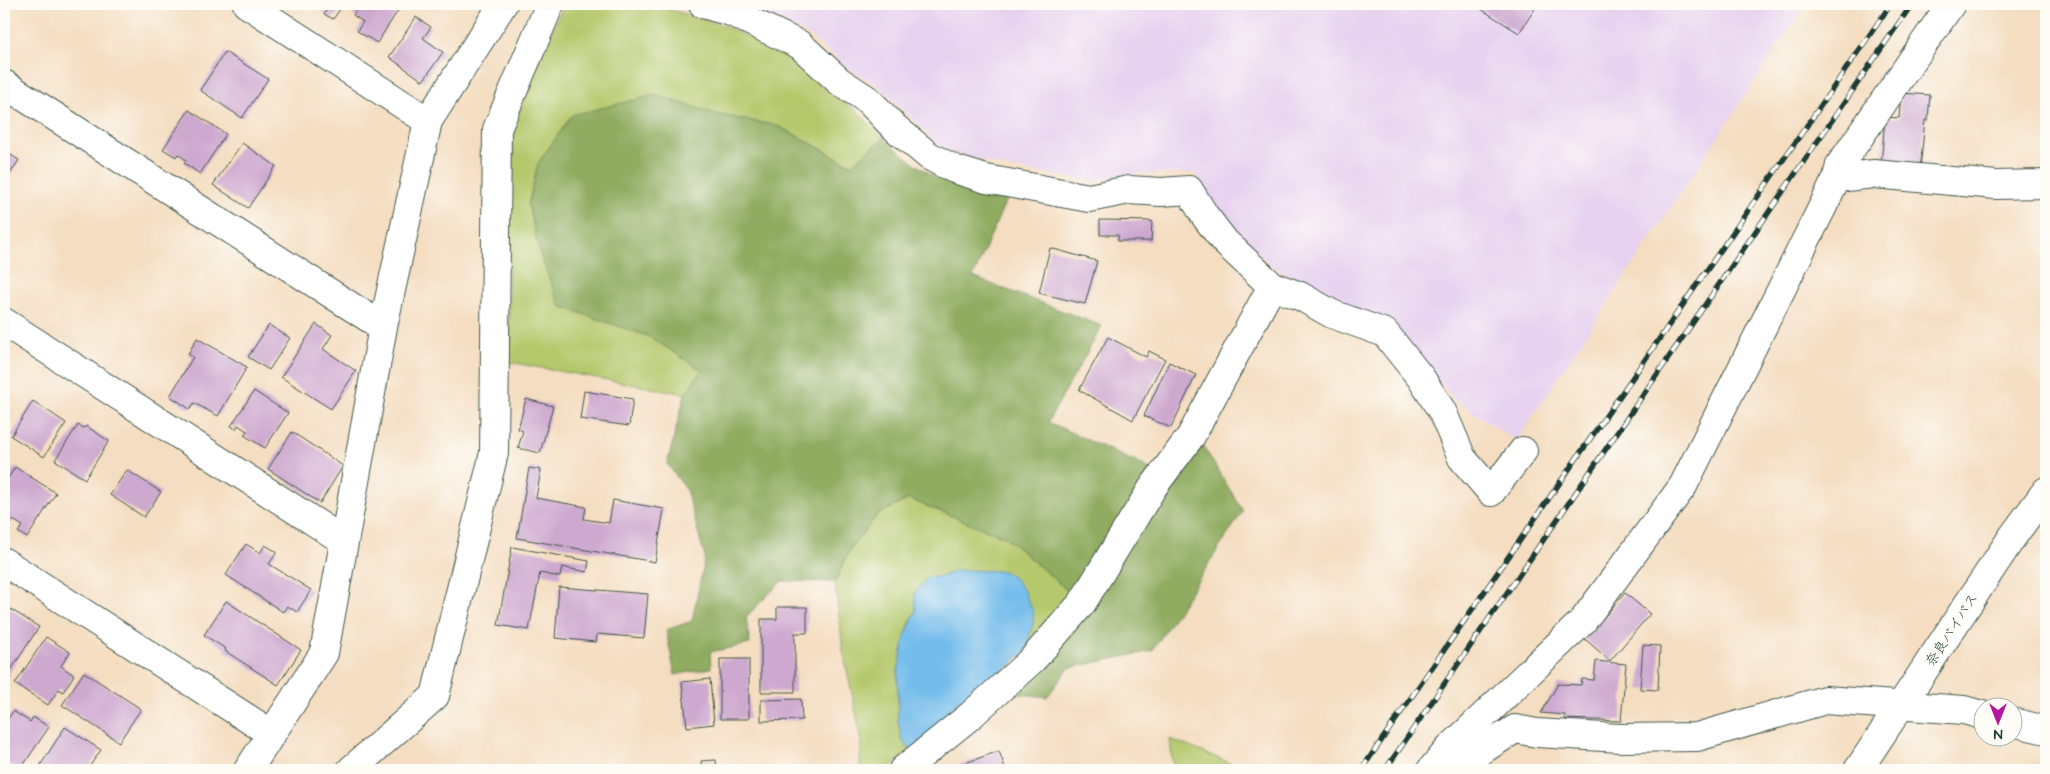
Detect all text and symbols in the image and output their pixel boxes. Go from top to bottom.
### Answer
street label: 奈良バイパス [1921,589,1983,671]
north arrow [1972,696,2022,746]
text: N [1993,724,2002,744]

